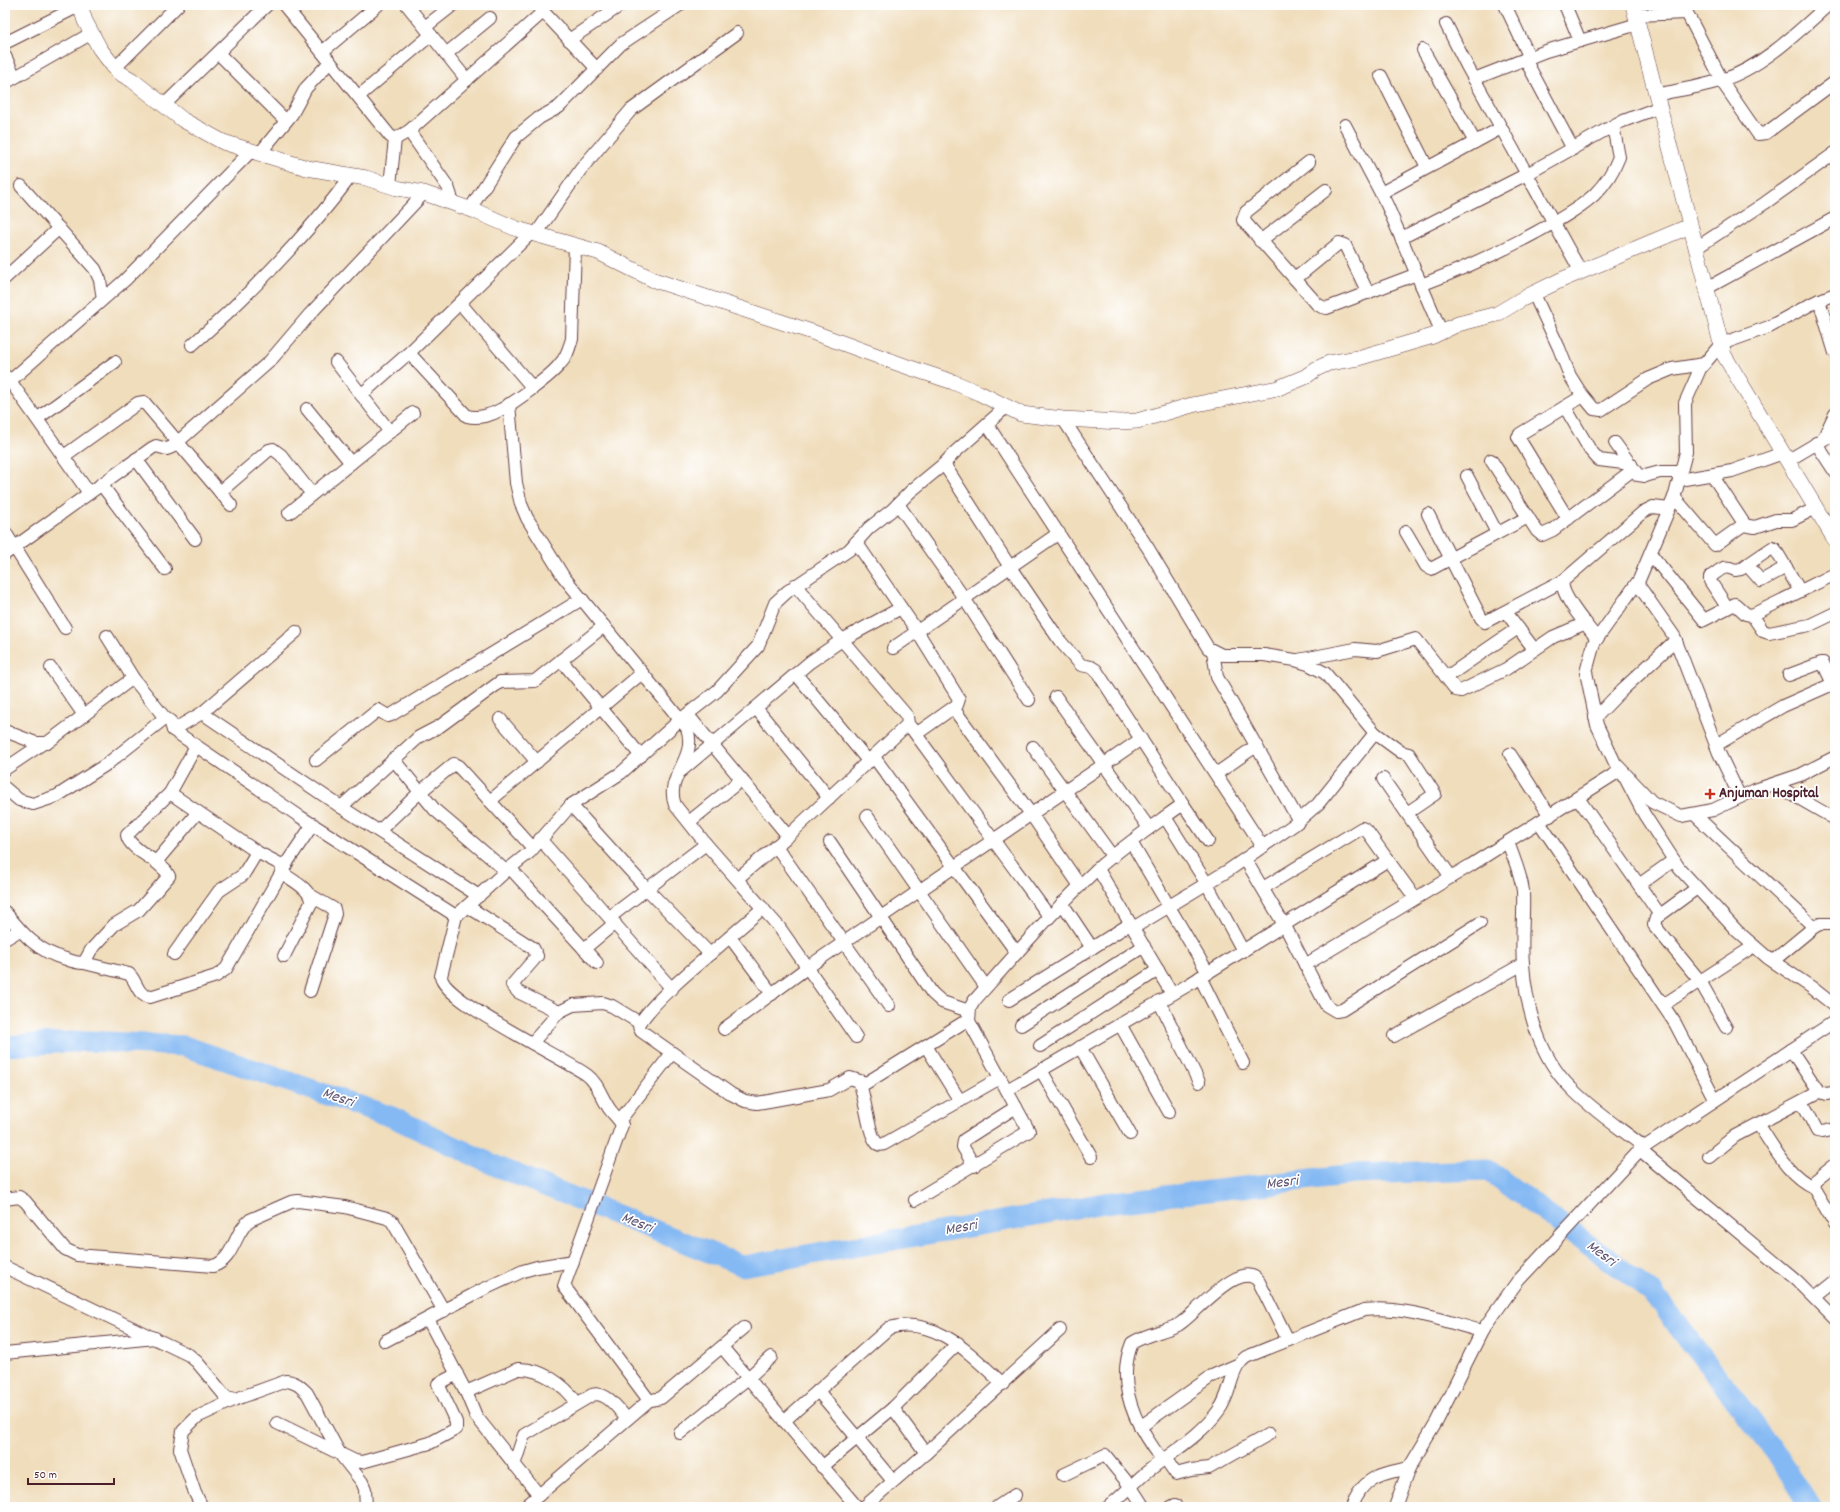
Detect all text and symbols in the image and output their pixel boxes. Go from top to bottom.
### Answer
place label: Anjuman Hospital [1719,783,1819,805]
marker: Anjuman Hospital [1704,788,1716,800]
water label: Mesri [319,1082,360,1115]
water label: Mesri [1265,1169,1302,1196]
water label: Mesri [618,1206,659,1241]
water label: Mesri [943,1213,982,1242]
water label: Mesri [1581,1235,1623,1275]
scale bar [28,1460,114,1486]
text: 50 m [34,1467,57,1484]

